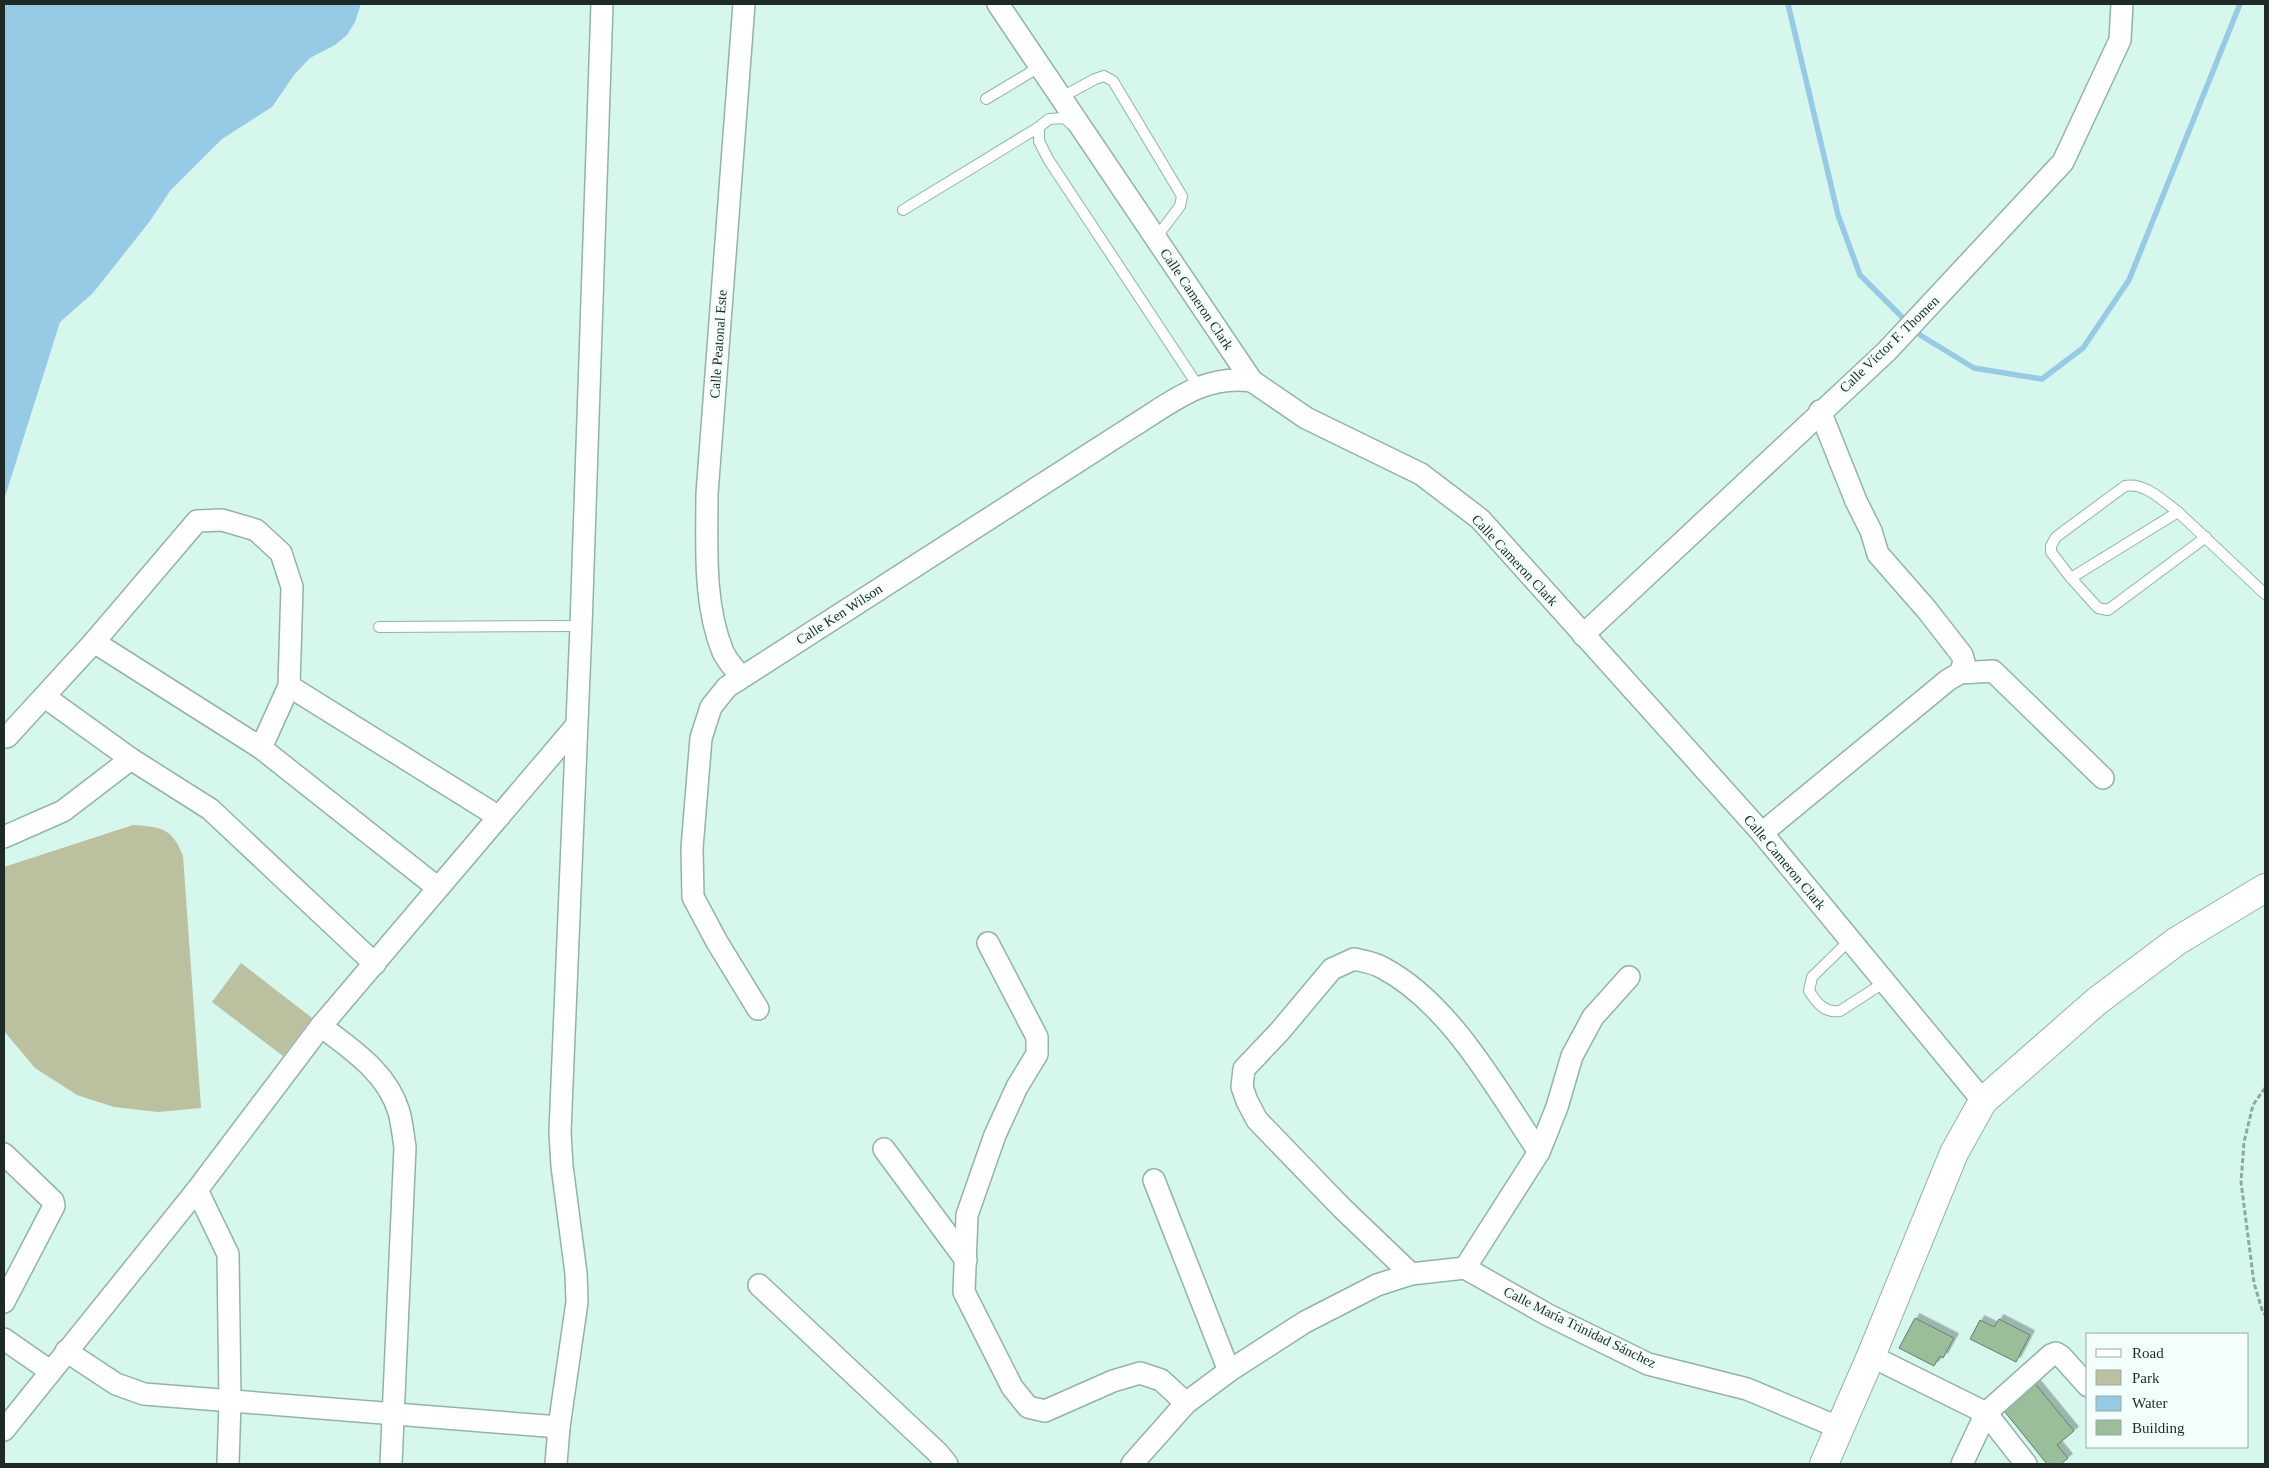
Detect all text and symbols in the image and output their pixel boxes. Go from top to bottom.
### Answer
street label: Calle Cameron Clark [1157,246,1236,353]
street label: Calle Peatonal Este [707,289,730,399]
street label: Calle Víctor F. Thomen [1837,293,1942,396]
street label: Calle Cameron Clark [1469,512,1561,609]
street label: Calle Ken Wilson [793,581,885,648]
street label: Calle Cameron Clark [1741,812,1829,913]
street label: Calle María Trinidad Sánchez [1501,1284,1658,1371]
legend [2086,1333,2249,1448]
text: Road [2132,1345,2164,1361]
text: Park [2132,1370,2160,1386]
text: Water [2132,1395,2167,1411]
text: Building [2132,1420,2185,1436]

